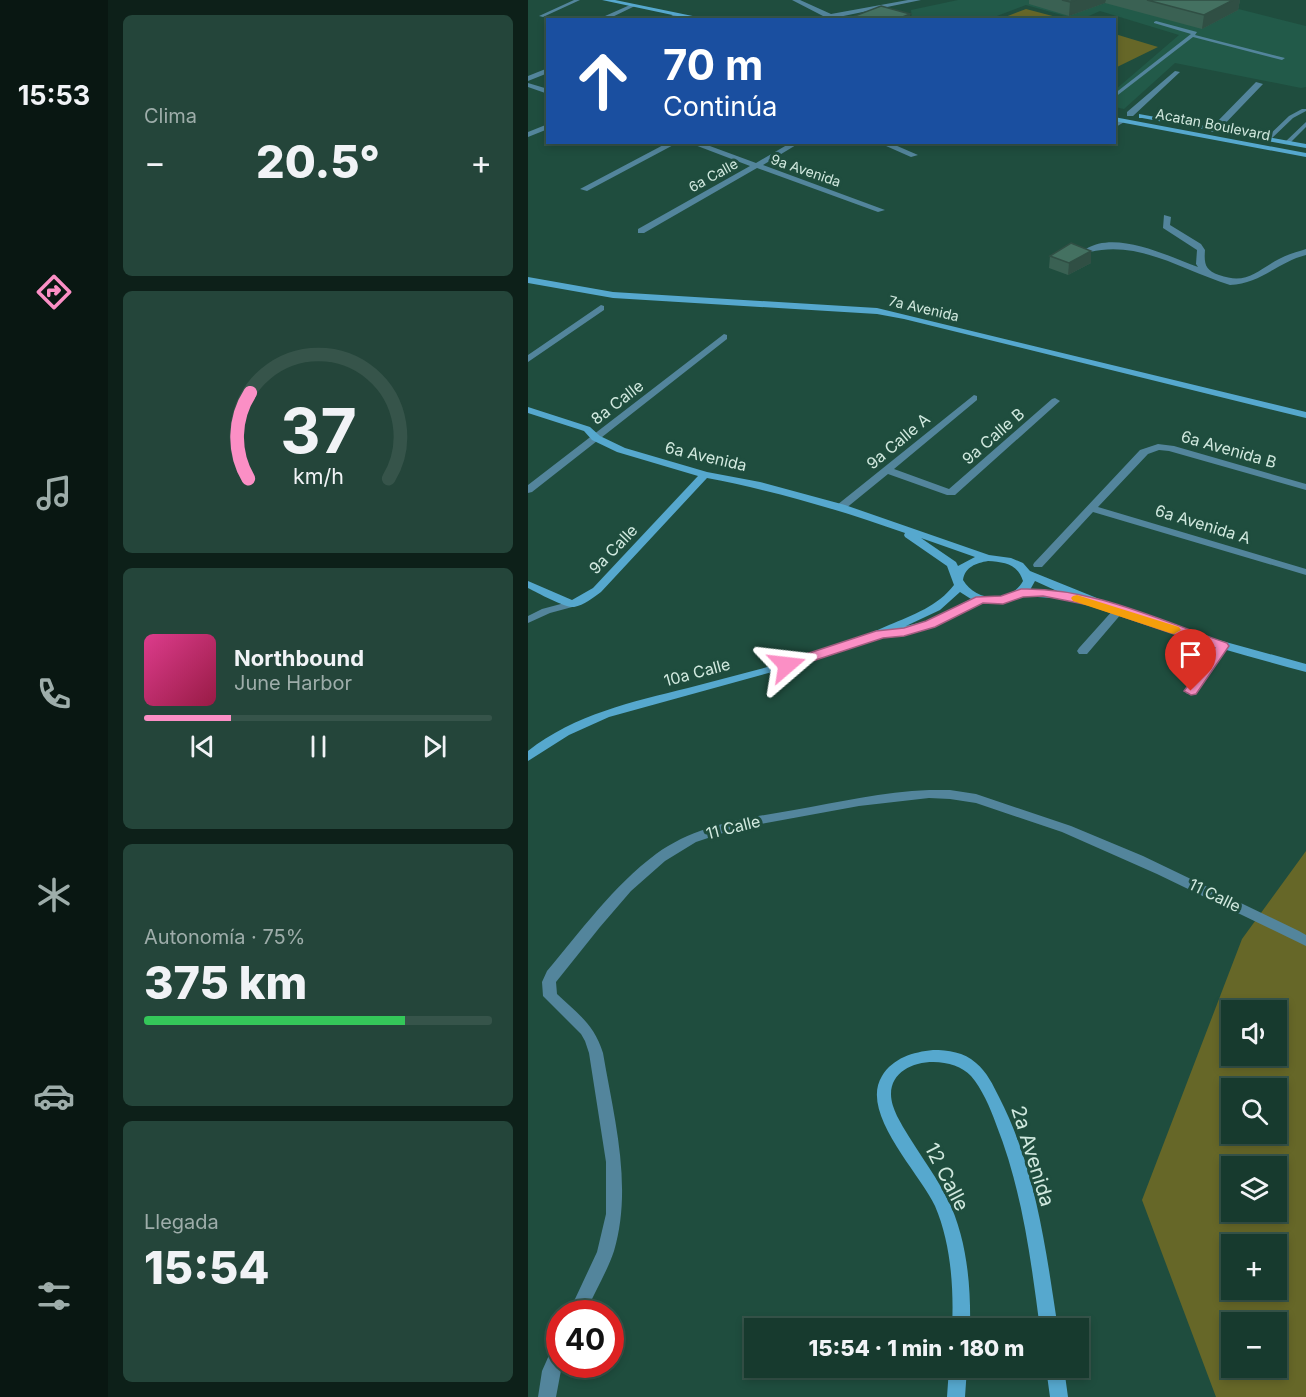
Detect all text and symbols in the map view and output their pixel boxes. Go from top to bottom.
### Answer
text: 70 m [663,39,763,90]
icon: ahead [564,42,642,120]
text: 15:53 [18,79,90,112]
text: Continúa [663,90,777,123]
text: Clima [144,104,197,128]
street label: Acatan Boulevard [1154,105,1272,143]
text: 20.5° [256,134,380,189]
text: − [144,142,166,182]
text: + [470,142,492,182]
street label: 9a Avenida [769,150,843,190]
street label: 6a Calle [685,155,741,195]
icon: directions [33,271,75,313]
street label: 7a Avenida [887,292,961,324]
street label: 8a Calle [587,375,647,429]
text: 37 [280,393,356,468]
street label: 9a Calle B [958,403,1028,469]
street label: 9a Calle A [862,409,934,473]
street label: 6a Avenida B [1179,426,1279,472]
street label: 6a Avenida [663,437,749,475]
text: km/h [293,464,343,490]
icon: music [33,472,75,514]
street label: 6a Avenida A [1153,500,1253,548]
street label: 9a Calle [585,520,641,578]
pin [1165,629,1216,691]
position arrow [755,633,819,697]
icon: arrive [1174,638,1207,671]
text: Northbound [234,645,364,671]
street label: 10a Calle [662,654,732,690]
text: June Harbor [234,671,352,695]
icon: phone [33,673,75,715]
icon: previous [186,730,219,763]
icon: pause [302,730,335,763]
icon: next [418,730,451,763]
street label: 11 Calle [704,811,762,843]
icon: climate [33,874,75,916]
street label: 11 Calle [1186,874,1244,916]
text: Autonomía · 75% [144,925,305,949]
text: 375 km [144,955,307,1010]
map controls [1221,1000,1287,1378]
button: sound [1221,1000,1287,1066]
icon: car [33,1075,75,1117]
button: search [1221,1078,1287,1144]
street label: 2a Avenida [1006,1103,1060,1209]
street label: 12 Calle [920,1139,974,1215]
button: layers [1221,1156,1287,1222]
text: Llegada [144,1210,219,1234]
button: + [1221,1234,1287,1300]
text: 15:54 [144,1240,269,1295]
icon: filters [33,1275,75,1317]
speed limit sign: 40 [546,1300,624,1378]
button: − [1221,1312,1287,1378]
text: 15:54 · 1 min · 180 m [809,1335,1024,1361]

